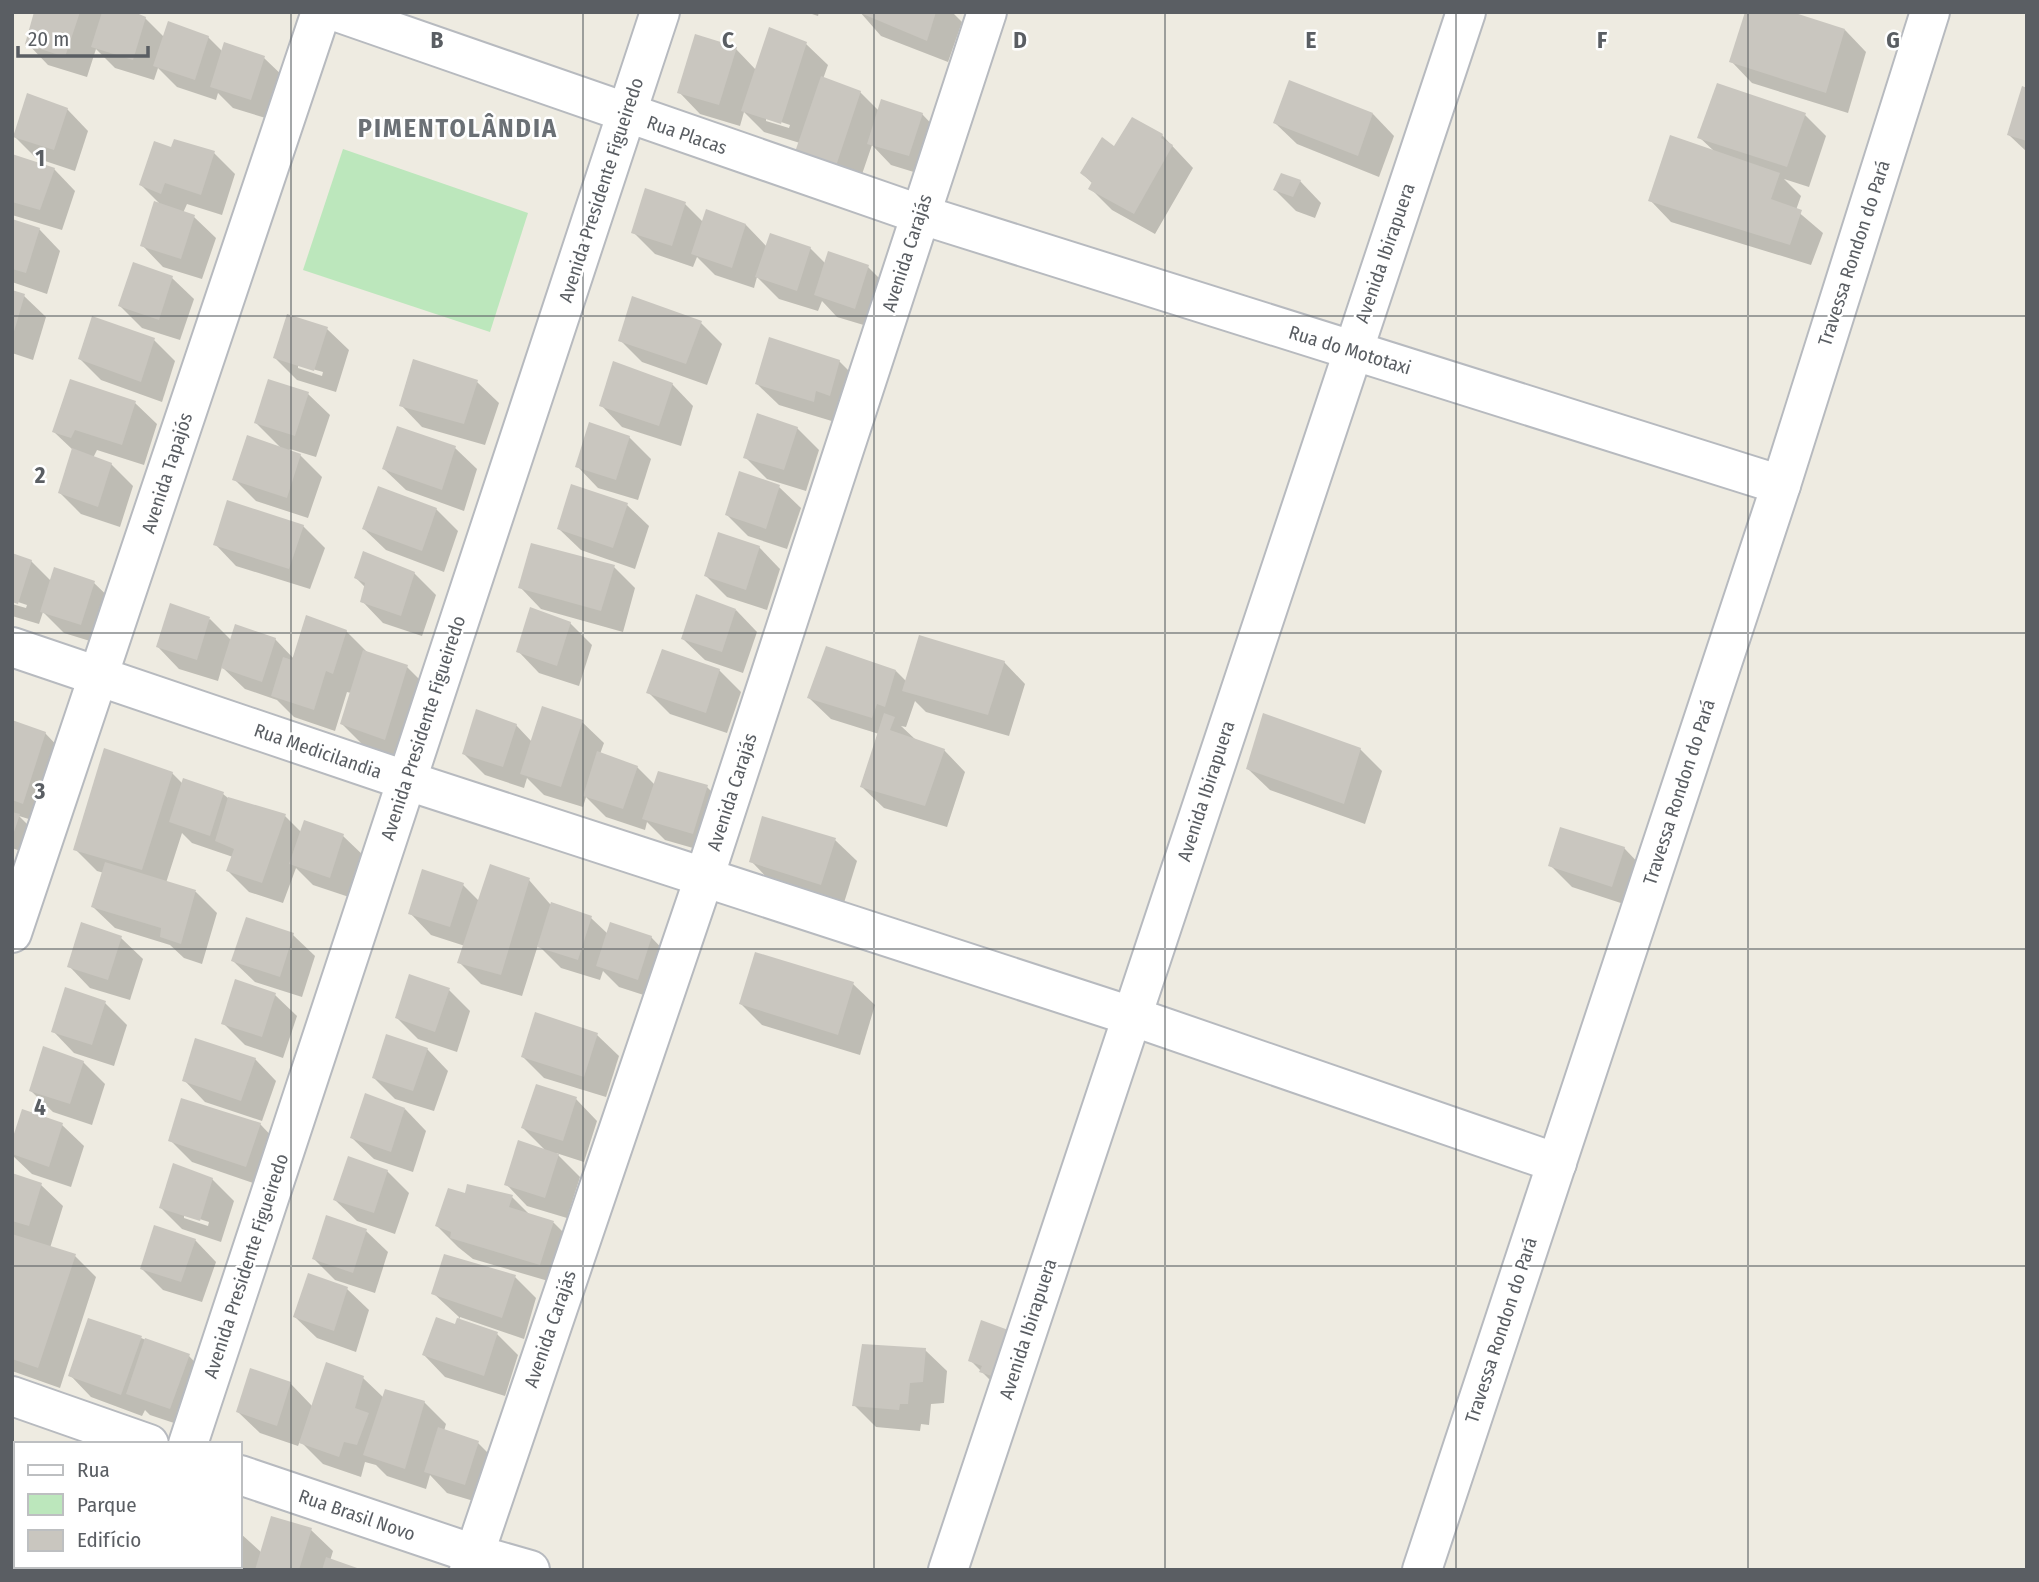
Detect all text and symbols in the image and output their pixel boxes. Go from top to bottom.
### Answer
scale bar [18,14,147,58]
text: 20 m [28,26,69,52]
text: B [431,26,444,54]
text: C [722,26,734,54]
text: D [1013,26,1027,54]
text: E [1306,26,1317,54]
text: F [1597,26,1607,54]
text: G [1886,26,1900,54]
street label: Avenida Presidente Figueiredo [554,75,648,305]
street label: Rua Placas [644,111,730,159]
district label: PIMENTOLÂNDIA [358,113,558,144]
text: 1 [35,144,45,172]
street label: Travessa Rondon do Pará [1813,157,1895,349]
street label: Avenida Ibirapuera [1350,180,1420,326]
street label: Avenida Carajás [877,191,937,315]
street label: Rua do Mototaxi [1286,320,1414,380]
street label: Avenida Tapajós [137,410,197,536]
text: 2 [34,461,46,489]
street label: Avenida Presidente Figueiredo [376,613,470,843]
street label: Travessa Rondon do Pará [1638,696,1720,888]
street label: Rua Medicilandia [251,718,385,784]
street label: Avenida Ibirapuera [1172,718,1240,864]
street label: Avenida Carajás [702,730,762,854]
text: 3 [34,777,46,805]
text: 4 [34,1093,46,1121]
street label: Avenida Presidente Figueiredo [199,1151,293,1381]
street label: Travessa Rondon do Pará [1460,1234,1542,1426]
street label: Avenida Ibirapuera [994,1256,1062,1402]
street label: Avenida Carajás [519,1267,581,1391]
legend [14,1442,242,1568]
text: Rua [77,1457,110,1483]
street label: Rua Brasil Novo [296,1484,418,1546]
text: Parque [77,1492,137,1518]
text: Edifício [77,1527,141,1553]

